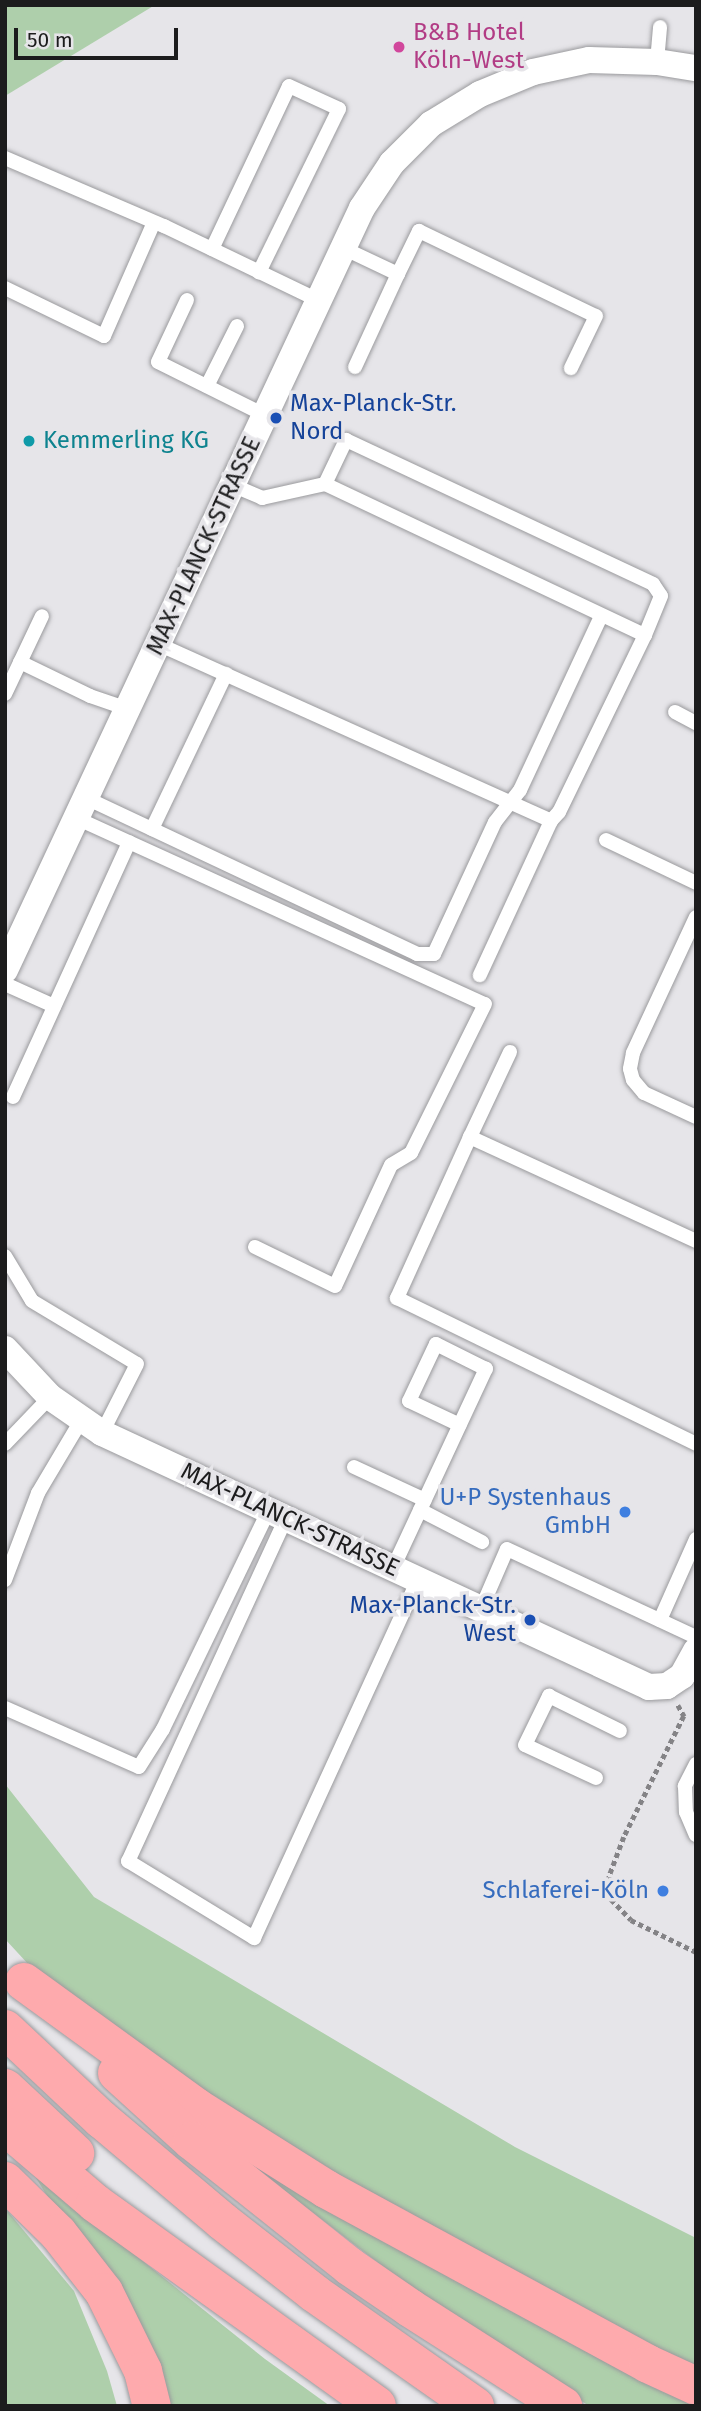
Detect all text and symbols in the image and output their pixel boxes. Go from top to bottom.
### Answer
scale bar [18,14,182,58]
place label: B&B Hotel Köln-West [413,19,525,75]
text: 50 m [27,27,73,53]
marker: B&B Hotel Köln-West [391,39,407,55]
place label: Max-Planck-Str. Nord [290,390,456,446]
marker: Max-Planck-Str. Nord [268,410,284,426]
place label: Kemmerling KG [43,427,209,455]
street label: MAX-PLANCK-STRASSE [141,432,267,660]
marker: Kemmerling KG [21,433,37,449]
street label: MAX-PLANCK-STRASSE [176,1457,404,1583]
place label: U+P Systenhaus GmbH [439,1484,611,1540]
marker: U+P Systenhaus GmbH [617,1504,633,1520]
place label: Max-Planck-Str. West [350,1592,516,1648]
marker: Max-Planck-Str. West [522,1612,538,1628]
place label: Schlaferei-Köln [483,1877,649,1905]
marker: Schlaferei-Köln [655,1883,671,1899]

